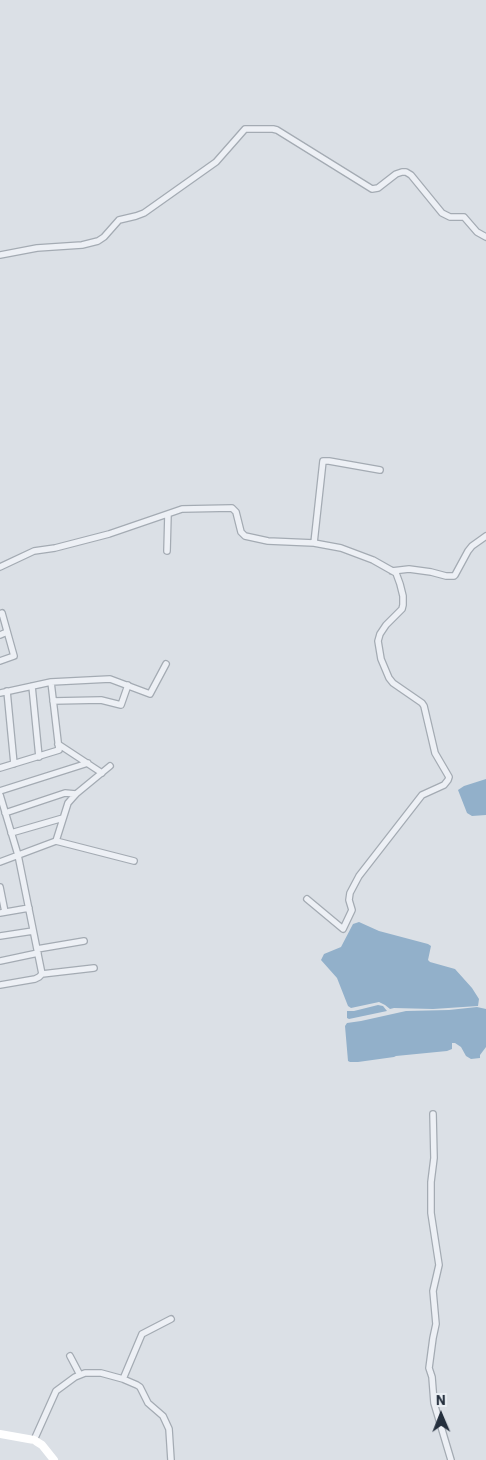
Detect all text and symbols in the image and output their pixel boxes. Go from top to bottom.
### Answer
north arrow [416,1390,466,1440]
text: N [436,1391,446,1409]

